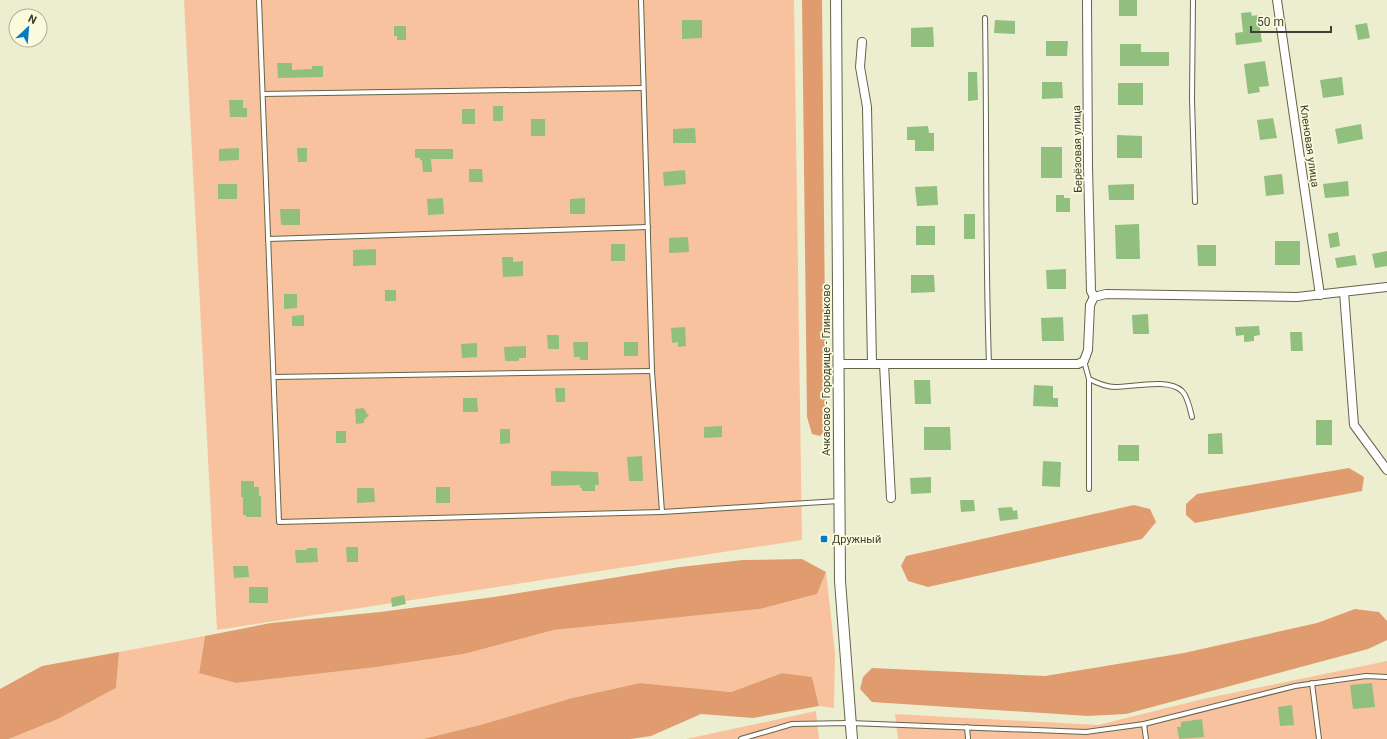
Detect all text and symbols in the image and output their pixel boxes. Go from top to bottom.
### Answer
north arrow [8,8,48,48]
scale bar [1251,8,1331,34]
text: N [26,12,39,27]
text: 50 m [1257,15,1284,29]
street label: Кленовая улица [1297,104,1322,188]
street label: Берёзовая улица [1070,105,1085,193]
street label: Ачкасово - Городище - Глиньково [820,284,833,456]
place label: Дружный [832,533,881,546]
marker: Дружный [819,534,829,544]

